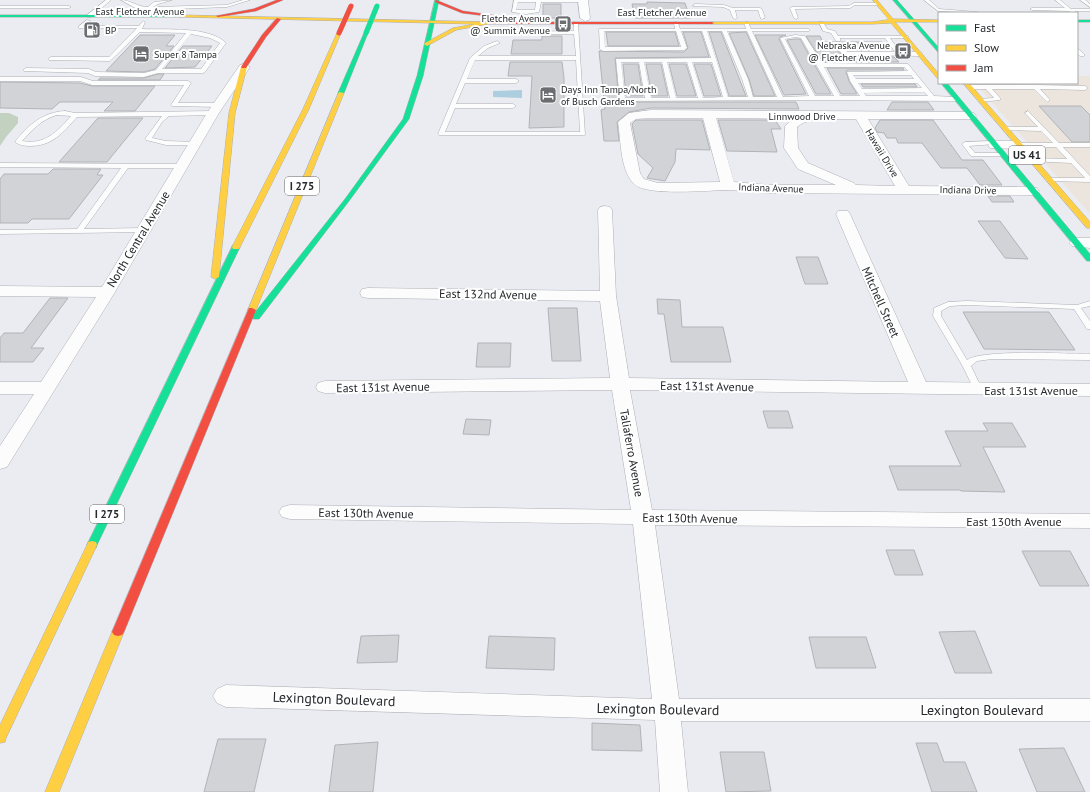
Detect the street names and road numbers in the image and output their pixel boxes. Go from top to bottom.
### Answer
street label: East Fletcher Avenue [95,5,185,18]
street label: East Fletcher Avenue [617,6,707,19]
street label: Linnwood Drive [768,110,836,123]
street label: Hawaii Drive [862,126,902,180]
road number: US 41 [1009,146,1045,164]
road number: I 275 [285,177,319,195]
street label: Indiana Avenue [738,180,804,196]
street label: Indiana Drive [939,183,997,197]
street label: North Central Avenue [103,188,173,290]
street label: Mitchell Street [859,264,903,340]
street label: East 132nd Avenue [439,286,537,302]
street label: East 131st Avenue [660,378,754,394]
street label: East 131st Avenue [336,379,430,395]
street label: East 131st Avenue [984,383,1078,398]
street label: Taliaferro Avenue [617,408,647,498]
road number: I 275 [90,505,124,523]
street label: East 130th Avenue [318,505,414,521]
street label: East 130th Avenue [642,510,738,526]
street label: East 130th Avenue [966,514,1062,529]
street label: Lexington Boulevard [272,688,396,710]
street label: Lexington Boulevard [596,699,720,719]
street label: Lexington Boulevard [921,701,1043,719]

